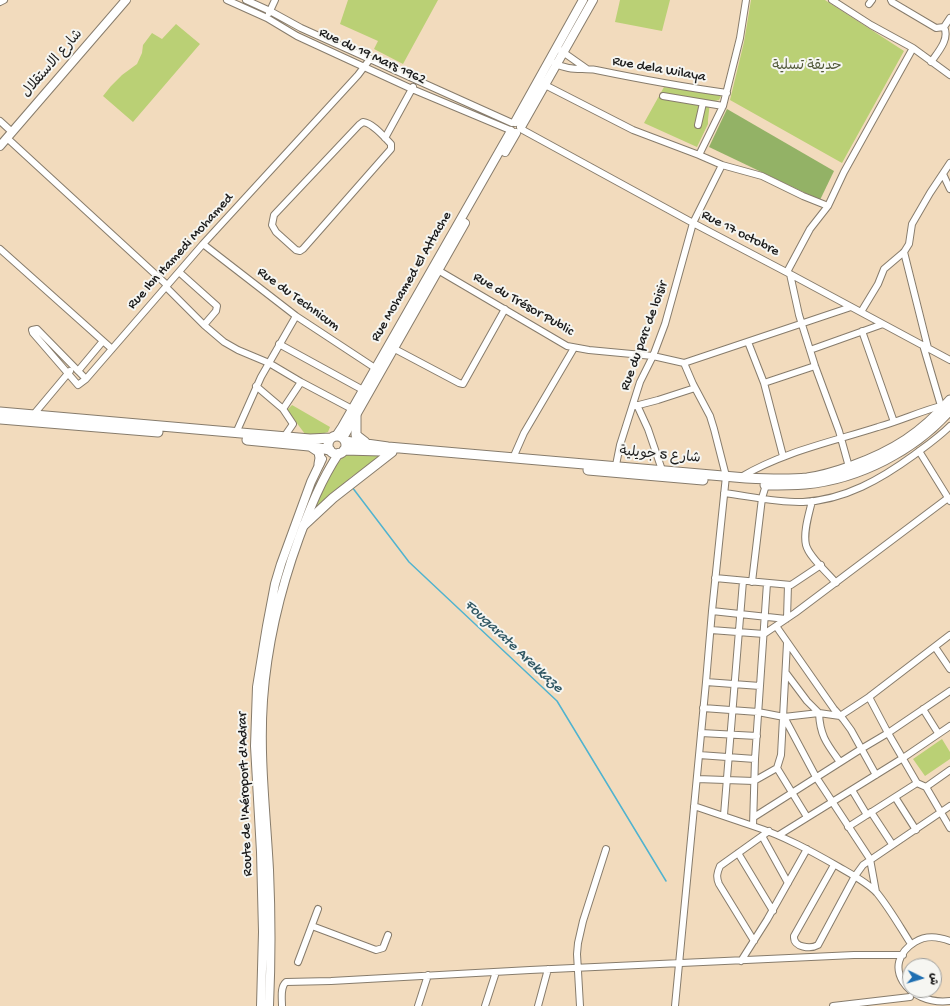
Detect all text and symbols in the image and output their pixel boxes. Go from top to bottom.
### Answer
street label: Rue du 19 Mars 1962 [316,25,428,89]
street label: شارع الاستقلال [19,27,87,101]
street label: Rue dela Wilaya [611,54,707,86]
park label: حديقة تسلية [772,59,842,75]
street label: Rue Ibn Hamedi Mohamed [124,191,238,313]
street label: Rue 17 octobre [698,207,782,261]
street label: Rue Mohamed El Attache [368,209,456,345]
street label: Rue du Technicum [253,264,343,336]
street label: Rue du Trésor Public [470,269,576,341]
street label: Rue du parc de loisir [617,279,673,393]
street label: شارع 5 جويلية [619,444,701,468]
water label: Fougarate Arekkaze [460,597,566,697]
street label: Route de l'Aéroport d'Adrar [235,711,257,877]
north arrow [902,958,942,998]
text: ش [926,972,939,986]

